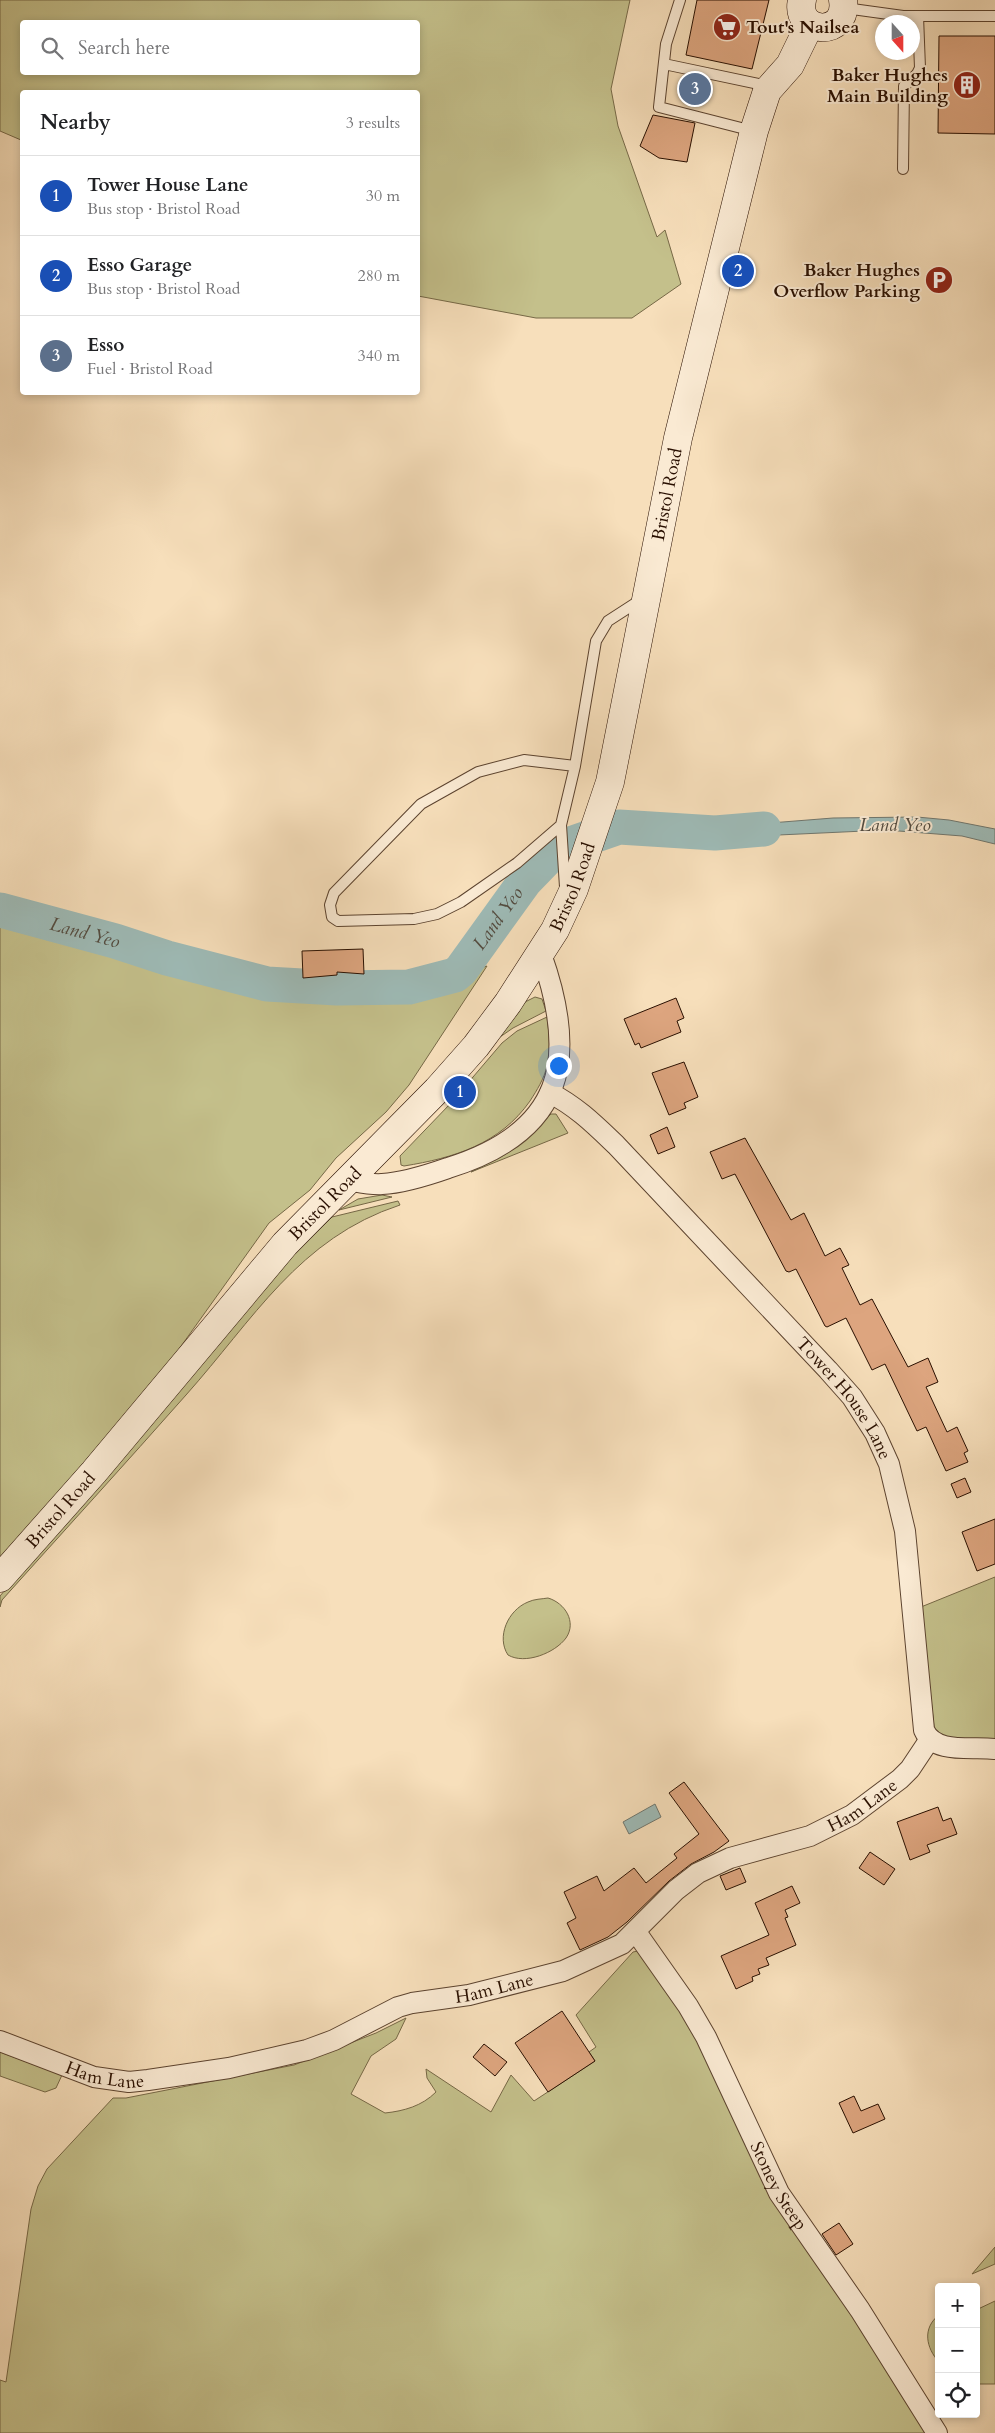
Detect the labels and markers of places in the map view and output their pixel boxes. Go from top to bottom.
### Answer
supermarket icon: Tout's Nailsea [712,12,742,42]
place label: Tout's Nailsea [746,15,859,40]
place label: Baker Hughes Main Building [827,63,948,109]
pin: 3 [679,70,711,108]
building icon: Baker Hughes Main Building [952,70,982,100]
pin: 2 [722,252,754,290]
place label: Baker Hughes Overflow Parking [773,258,920,304]
parking icon: Baker Hughes Overflow Parking [924,265,954,295]
pin: 1 [444,1073,476,1111]

